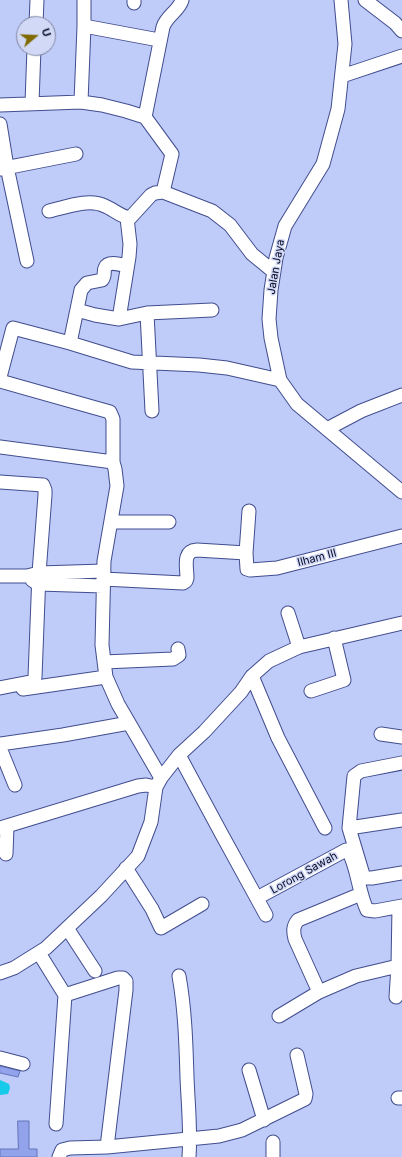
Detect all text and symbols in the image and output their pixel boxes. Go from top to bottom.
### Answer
north arrow [16,16,56,56]
text: U [38,26,54,39]
street label: Jalan Jaya [265,239,287,295]
street label: Ilham III [296,546,338,570]
street label: Lorong Sawah [268,849,340,897]

